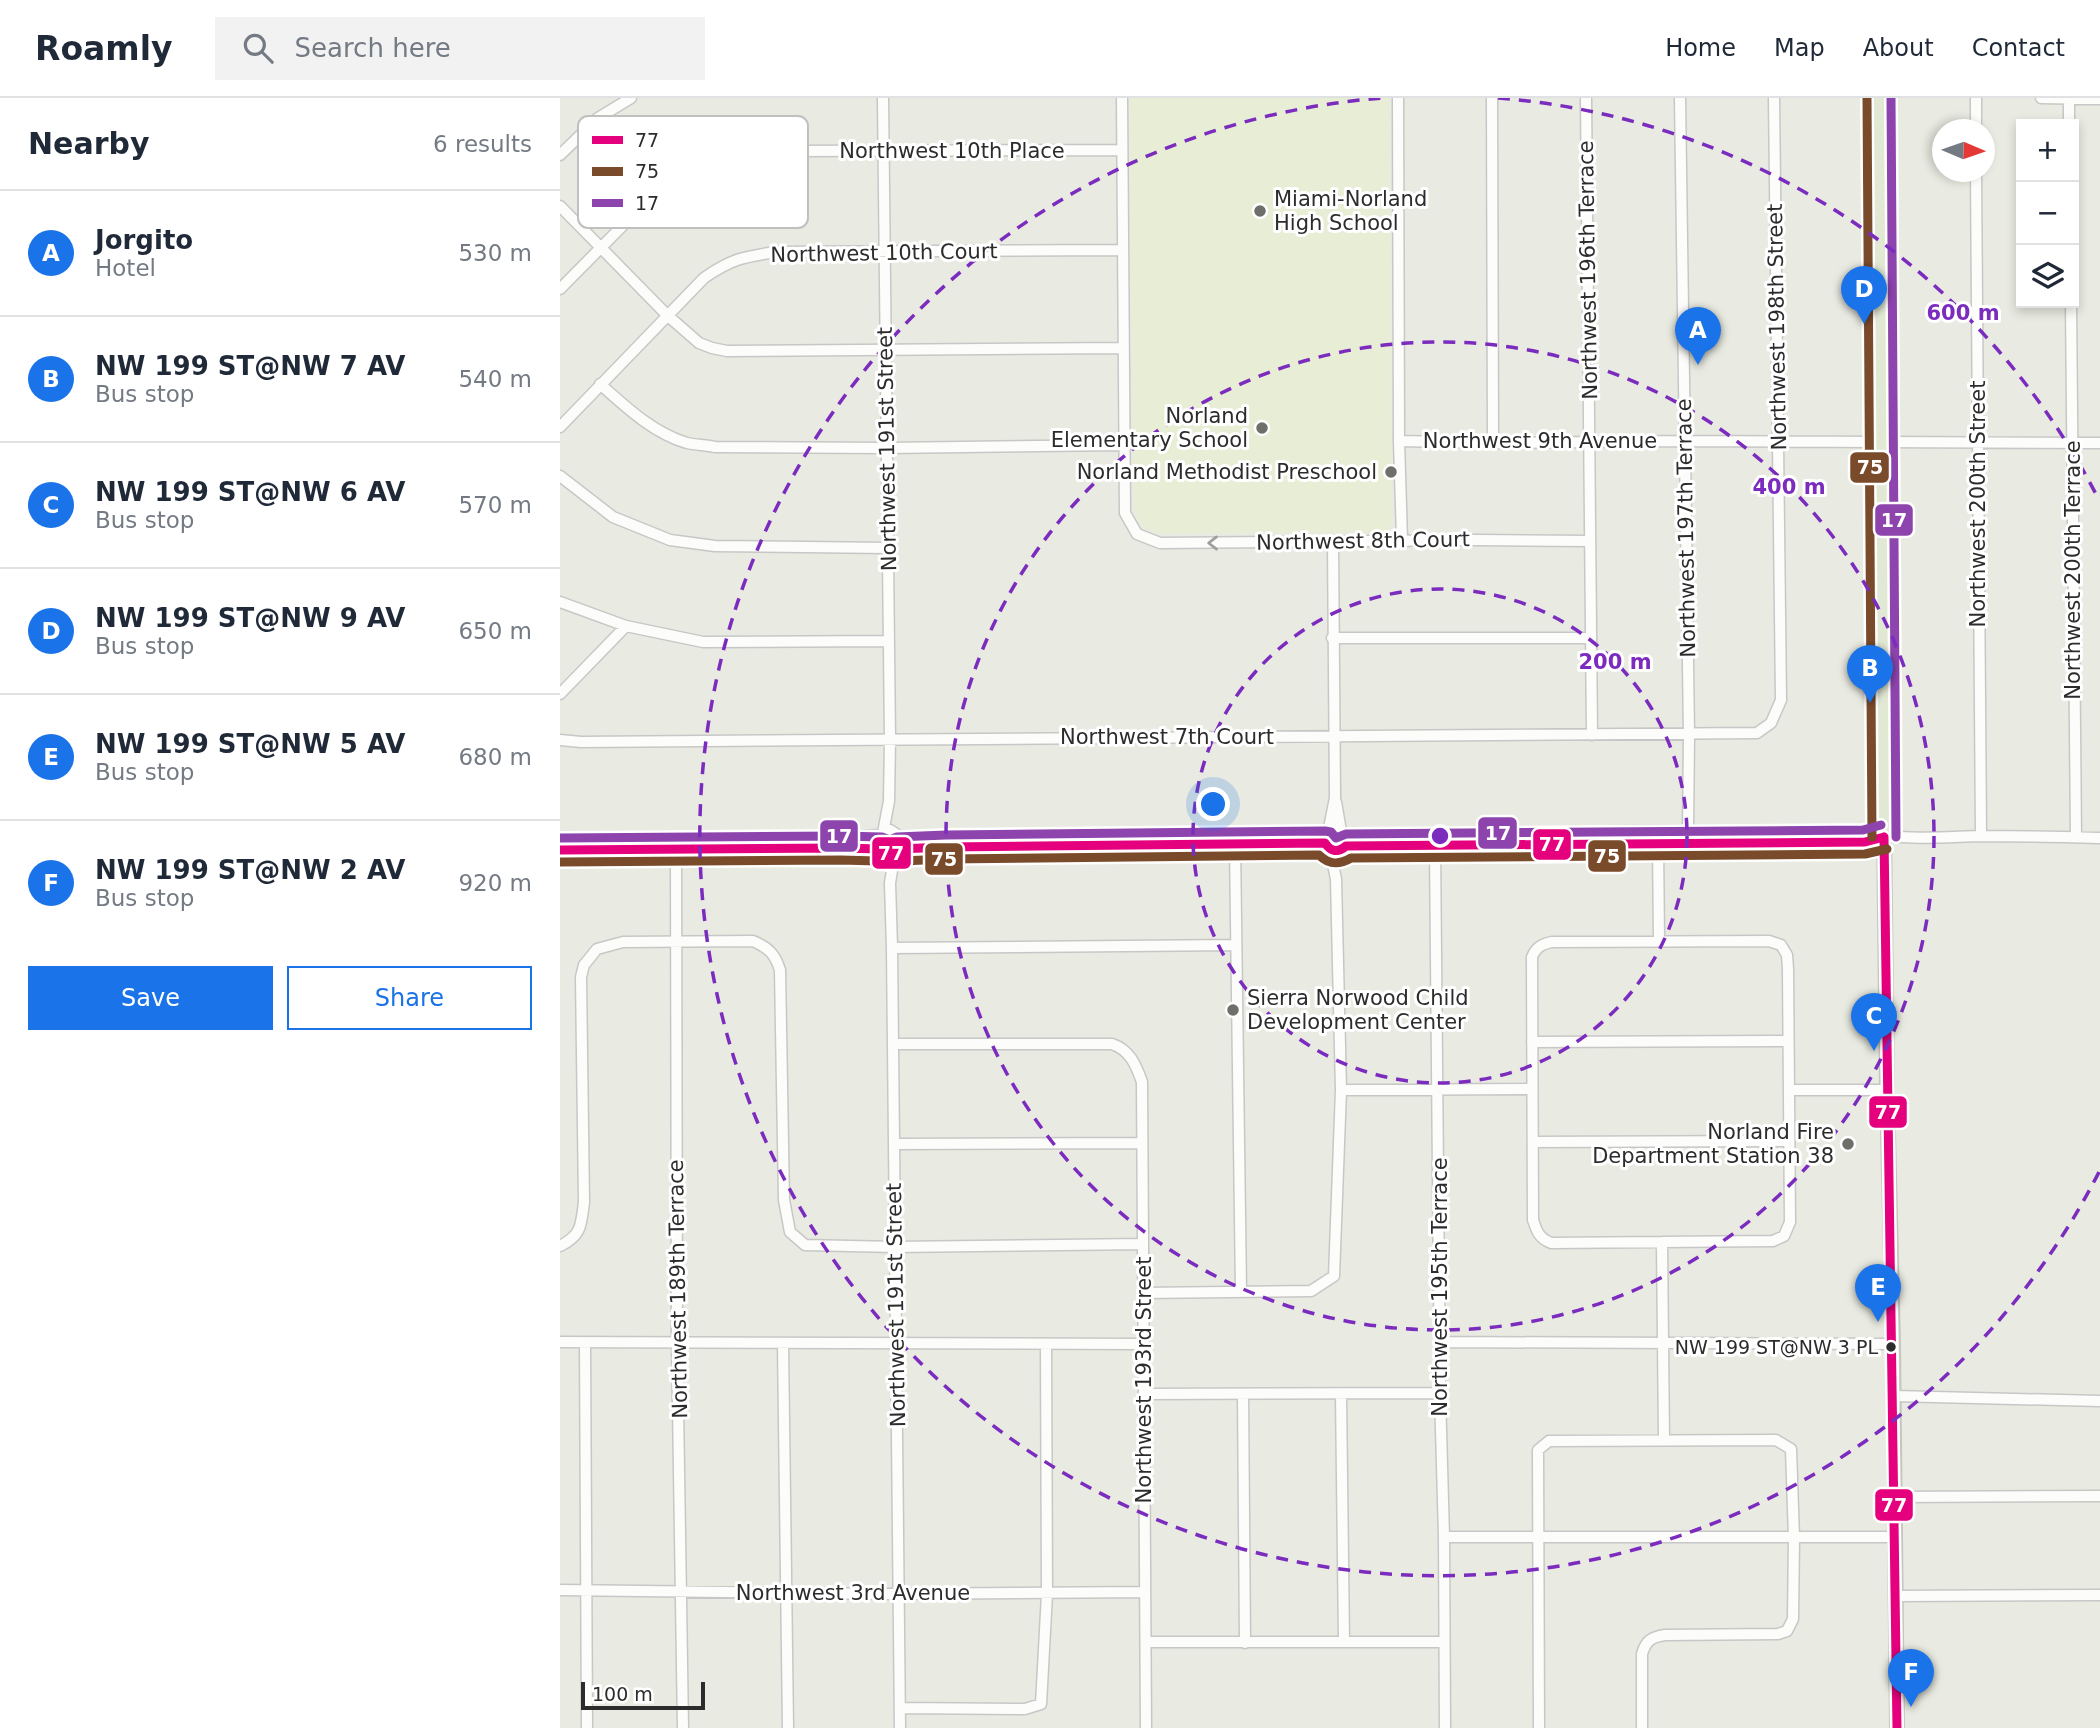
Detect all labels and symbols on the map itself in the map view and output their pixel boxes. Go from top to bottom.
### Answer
legend [578,116,808,228]
north arrow [1932,119,1995,182]
text: 77 [635,129,659,151]
street label: Northwest 10th Place [839,139,1065,163]
street label: Northwest 196th Terrace [1574,140,1602,400]
text: 75 [635,160,659,182]
place label: Miami-Norland High School [1274,187,1427,235]
text: 17 [635,192,659,214]
marker: Miami-Norland High School [1252,203,1268,219]
street label: Northwest 198th Street [1763,203,1791,451]
street label: Northwest 10th Court [770,239,998,267]
pin: D [1841,266,1887,324]
text: 600 m [1926,301,2000,325]
pin: A [1675,307,1721,365]
street label: Northwest 191st Street [873,327,901,571]
street label: Northwest 200th Street [1966,381,1990,627]
street label: Northwest 197th Terrace [1672,398,1700,658]
place label: Norland Elementary School [1051,404,1248,452]
marker: Norland Elementary School [1254,420,1270,436]
street label: Northwest 9th Avenue [1423,429,1657,453]
street label: Northwest 200th Terrace [2061,440,2085,700]
line badge: 75 [1849,451,1890,484]
text: 75 [1857,456,1883,478]
place label: Norland Methodist Preschool [1077,460,1377,484]
marker: Norland Methodist Preschool [1383,464,1399,480]
text: 400 m [1752,475,1826,499]
line badge: 17 [1874,503,1914,537]
text: 17 [1881,509,1907,531]
street label: Northwest 8th Court [1256,527,1470,555]
one-way arrow [1208,535,1218,551]
pin: B [1847,645,1893,703]
text: 200 m [1578,650,1652,674]
street label: Northwest 7th Court [1060,725,1274,749]
your location [1196,787,1230,821]
line badge: 17 [1477,816,1518,850]
line badge: 17 [819,819,859,853]
text: 17 [1485,822,1511,844]
centre of rings [1428,824,1452,848]
text: 17 [826,825,852,847]
line badge: 77 [1532,828,1572,861]
text: 77 [1539,833,1565,855]
line badge: 77 [871,836,912,870]
line badge: 75 [1587,839,1627,873]
text: 77 [878,842,904,864]
line badge: 75 [924,842,964,876]
text: 75 [1594,845,1620,867]
text: 75 [931,848,957,870]
place label: Sierra Norwood Child Development Center [1247,986,1469,1034]
pin: C [1851,993,1897,1051]
marker: Sierra Norwood Child Development Center [1225,1002,1241,1018]
line badge: 77 [1868,1095,1908,1129]
text: 77 [1875,1101,1901,1123]
place label: Norland Fire Department Station 38 [1592,1120,1834,1168]
marker: Norland Fire Department Station 38 [1840,1136,1856,1152]
street label: Northwest 195th Terrace [1428,1157,1452,1417]
street label: Northwest 189th Terrace [664,1159,692,1419]
street label: Northwest 191st Street [882,1183,910,1427]
street label: Northwest 193rd Street [1132,1257,1156,1503]
pin: E [1855,1264,1901,1322]
place label: NW 199 ST@NW 3 PL [1675,1336,1878,1358]
marker: NW 199 ST@NW 3 PL [1884,1340,1898,1354]
line badge: 77 [1874,1488,1914,1522]
text: 77 [1881,1494,1907,1516]
street label: Northwest 3rd Avenue [736,1581,970,1605]
pin: F [1888,1649,1934,1707]
scale bar [581,1679,705,1711]

